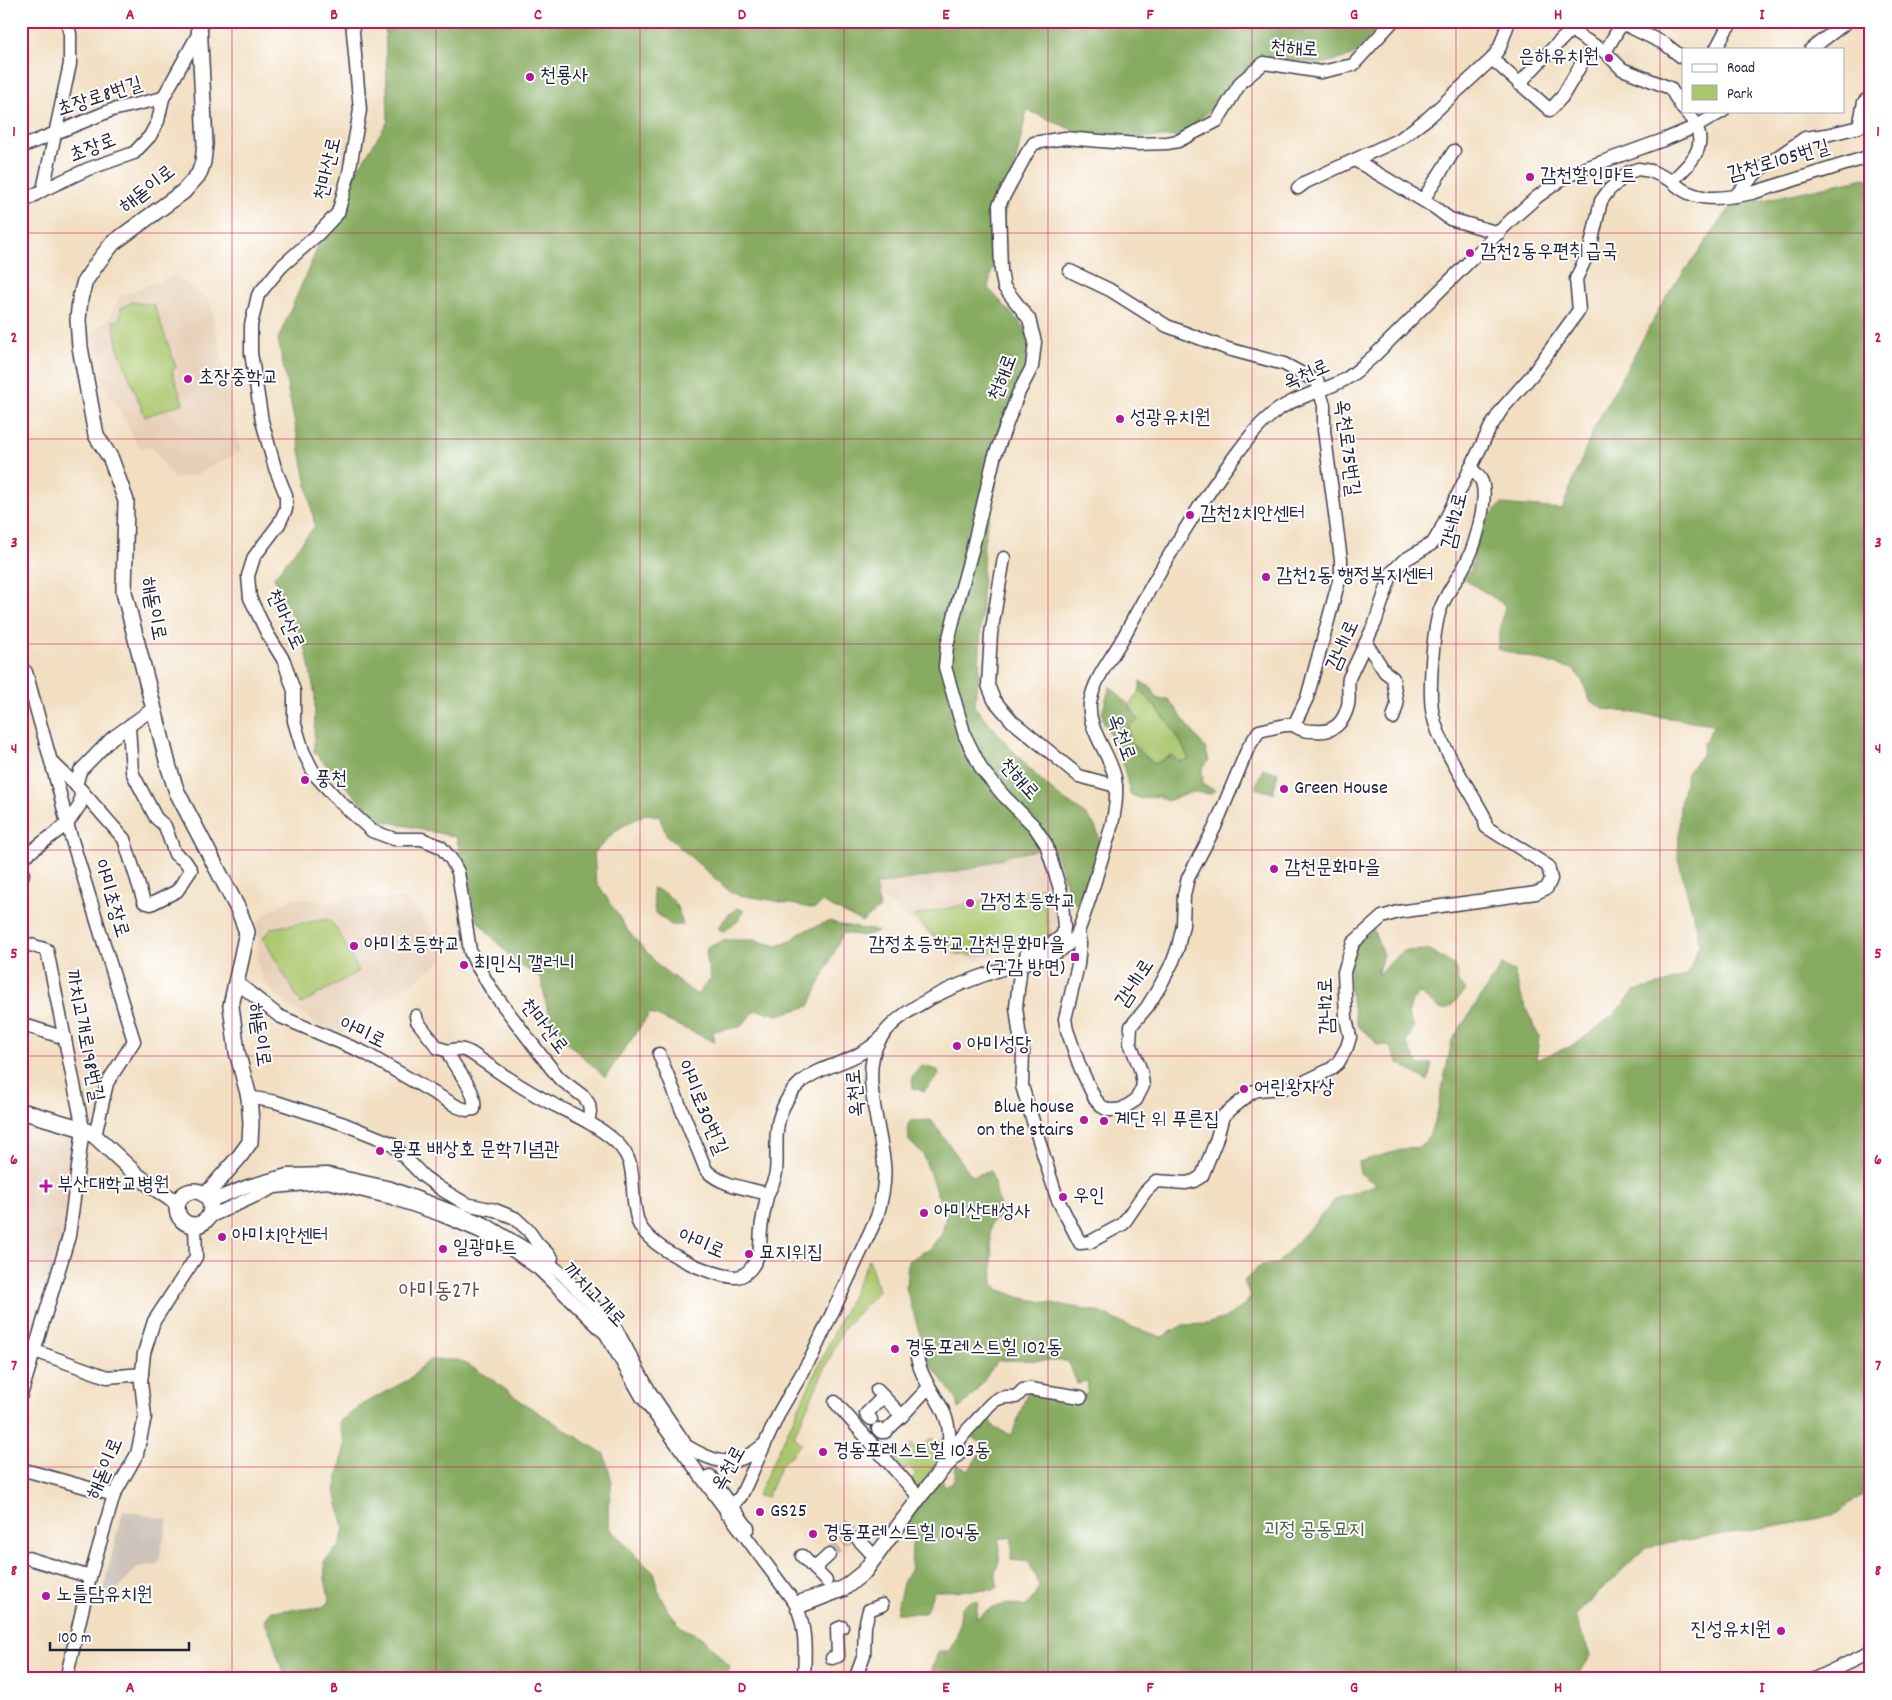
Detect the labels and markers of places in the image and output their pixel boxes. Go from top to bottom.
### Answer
place label: 은하유치원 [1519,44,1599,72]
marker: 은하유치원 [1603,52,1615,64]
place label: 천룡사 [540,63,588,91]
marker: 천룡사 [524,71,536,83]
place label: 감천할인마트 [1540,163,1637,191]
marker: 감천할인마트 [1524,171,1536,183]
place label: 감천2동우편취급국 [1480,239,1618,267]
marker: 감천2동우편취급국 [1464,247,1476,259]
place label: 초장중학교 [198,365,278,393]
marker: 초장중학교 [182,373,194,385]
place label: 성광유치원 [1130,405,1210,433]
marker: 성광유치원 [1114,413,1126,425]
place label: 감천2치안센터 [1200,501,1305,529]
marker: 감천2치안센터 [1184,509,1196,521]
place label: 감천2동 행정복지센터 [1276,563,1434,591]
marker: 감천2동 행정복지센터 [1260,571,1272,583]
place label: 풍천 [315,766,347,794]
marker: 풍천 [299,774,311,786]
place label: Green House [1294,775,1388,803]
marker: Green House [1278,783,1290,795]
place label: 감천문화마을 [1284,855,1381,883]
marker: 감천문화마을 [1268,863,1280,875]
place label: 감정초등학교 [980,889,1077,917]
marker: 감정초등학교 [964,897,976,909]
place label: 아미초등학교 [364,932,461,960]
place label: 감정초등학교.감천문화마을 (구감 방면) [869,932,1065,983]
marker: 아미초등학교 [348,940,360,952]
place label: 최민식 갤러니 [474,951,575,979]
marker: 감정초등학교.감천문화마을 (구감 방면) [1069,951,1081,963]
marker: 최민식 갤러니 [458,959,470,971]
place label: 아미성당 [967,1032,1031,1060]
marker: 아미성당 [951,1040,963,1052]
place label: 어린왕자상 [1254,1075,1334,1103]
marker: 어린왕자상 [1238,1083,1250,1095]
place label: Blue house on the stairs [977,1094,1074,1145]
place label: 계단 위 푸른집 [1114,1107,1220,1135]
marker: Blue house on the stairs [1078,1114,1090,1126]
marker: 계단 위 푸른집 [1098,1115,1110,1127]
place label: 몽포 배상호 문학기념관 [390,1137,560,1165]
marker: 몽포 배상호 문학기념관 [374,1145,386,1157]
place label: 부산대학교병원 [57,1172,170,1200]
marker: 부산대학교병원 [39,1179,53,1193]
place label: 우인 [1073,1183,1105,1211]
marker: 우인 [1057,1191,1069,1203]
place label: 아미산대성사 [934,1199,1031,1227]
marker: 아미산대성사 [918,1207,930,1219]
place label: 아미치안센터 [232,1223,329,1251]
marker: 아미치안센터 [216,1231,228,1243]
place label: 일광마트 [453,1235,517,1263]
place label: 묘지위집 [759,1240,823,1268]
marker: 일광마트 [437,1243,449,1255]
marker: 묘지위집 [743,1248,755,1260]
place label: 경동포레스트힐 102동 [905,1335,1062,1363]
marker: 경동포레스트힐 102동 [889,1343,901,1355]
place label: 경동포레스트힐 103동 [833,1438,991,1466]
marker: 경동포레스트힐 103동 [817,1446,829,1458]
place label: GS25 [770,1498,807,1526]
marker: GS25 [754,1506,766,1518]
place label: 경동포레스트힐 104동 [823,1520,980,1548]
marker: 경동포레스트힐 104동 [807,1528,819,1540]
place label: 노틀담유치원 [56,1582,153,1610]
marker: 노틀담유치원 [40,1590,52,1602]
place label: 진성유치원 [1691,1617,1771,1645]
marker: 진성유치원 [1775,1625,1787,1637]

